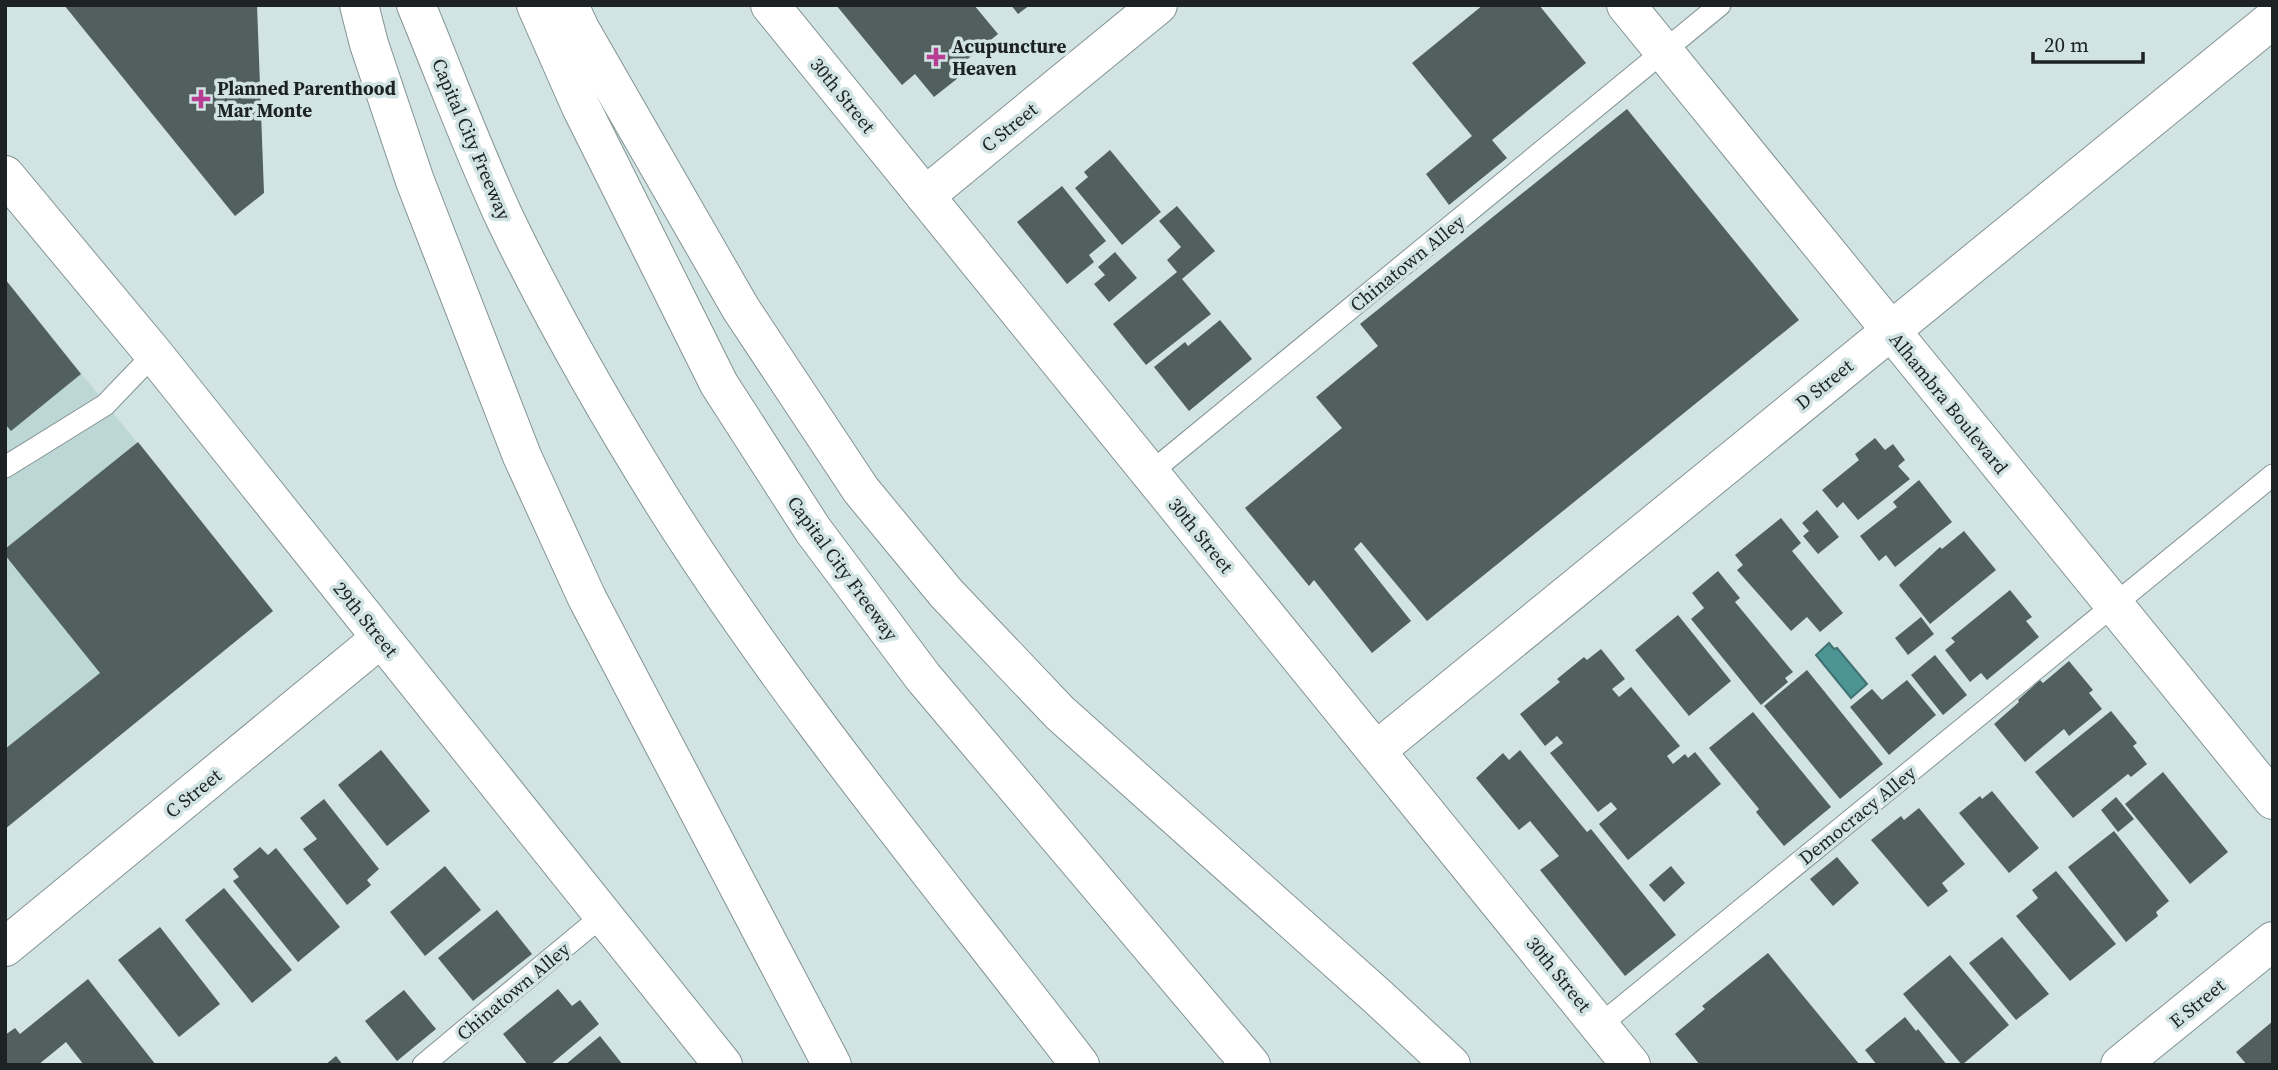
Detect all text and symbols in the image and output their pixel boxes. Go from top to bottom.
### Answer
scale bar [2033,21,2143,65]
text: 20 m [2044,30,2089,59]
place label: Acupuncture Heaven [952,33,1067,81]
marker: Acupuncture Heaven [926,47,946,67]
street label: 30th Street [805,52,882,139]
street label: Capital City Freeway [426,54,518,224]
place label: Planned Parenthood Mar Monte [217,75,396,123]
marker: Planned Parenthood Mar Monte [191,89,211,109]
street label: C Street [975,96,1043,158]
street label: Chinatown Alley [1344,209,1470,317]
street label: Alhambra Boulevard [1884,327,2014,479]
street label: D Street [1790,352,1859,415]
street label: Capital City Freeway [782,490,905,646]
street label: 30th Street [1163,492,1240,579]
street label: 29th Street [328,576,405,663]
street label: Democracy Alley [1793,759,1921,870]
street label: C Street [159,762,227,824]
street label: 30th Street [1521,931,1598,1018]
street label: Chinatown Alley [451,936,575,1046]
street label: E Street [2164,972,2231,1034]

